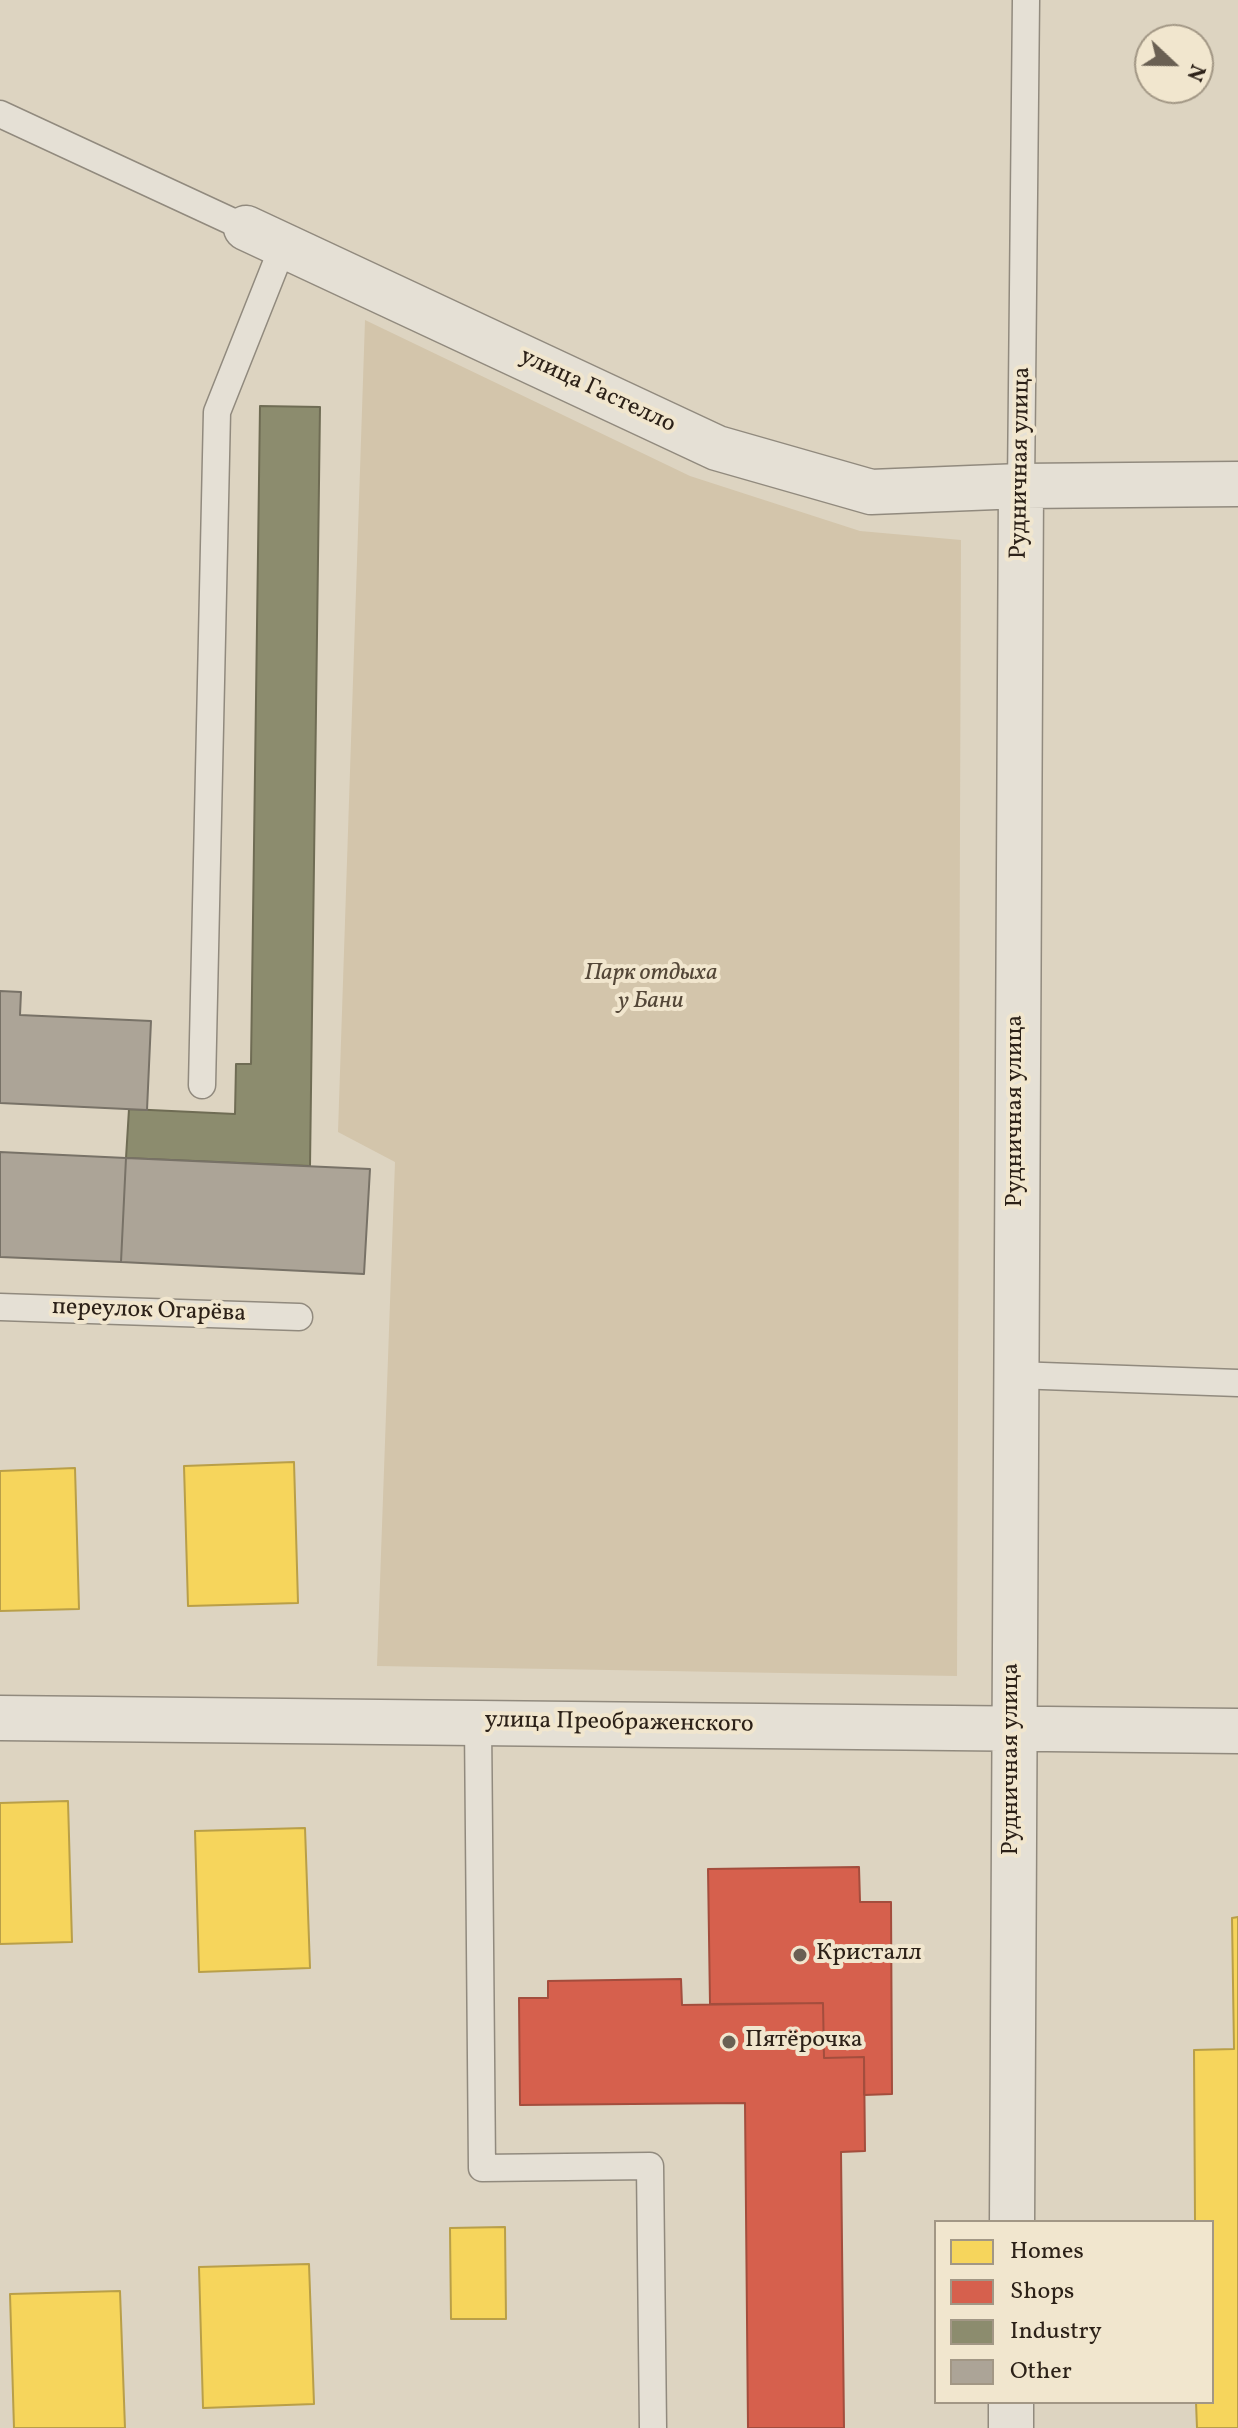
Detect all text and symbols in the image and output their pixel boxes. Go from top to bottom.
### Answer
north arrow [1134,24,1214,104]
text: N [1177,59,1212,86]
street label: улица Гастелло [514,343,680,441]
street label: Рудничная улица [1006,366,1038,560]
park label: Парк отдыха у Бани [584,961,718,1017]
street label: Рудничная улица [1003,1015,1031,1207]
street label: переулок Огарёва [51,1294,247,1330]
street label: Рудничная улица [999,1663,1027,1855]
street label: улица Преображенского [484,1707,754,1741]
place label: Кристалл [816,1941,922,1969]
marker: Кристалл [791,1946,809,1964]
place label: Пятёрочка [745,2028,863,2056]
marker: Пятёрочка [720,2033,738,2051]
legend [934,2220,1214,2404]
text: Homes [1010,2235,1084,2269]
text: Shops [1010,2275,1074,2309]
text: Industry [1010,2315,1102,2349]
text: Other [1010,2355,1072,2389]

